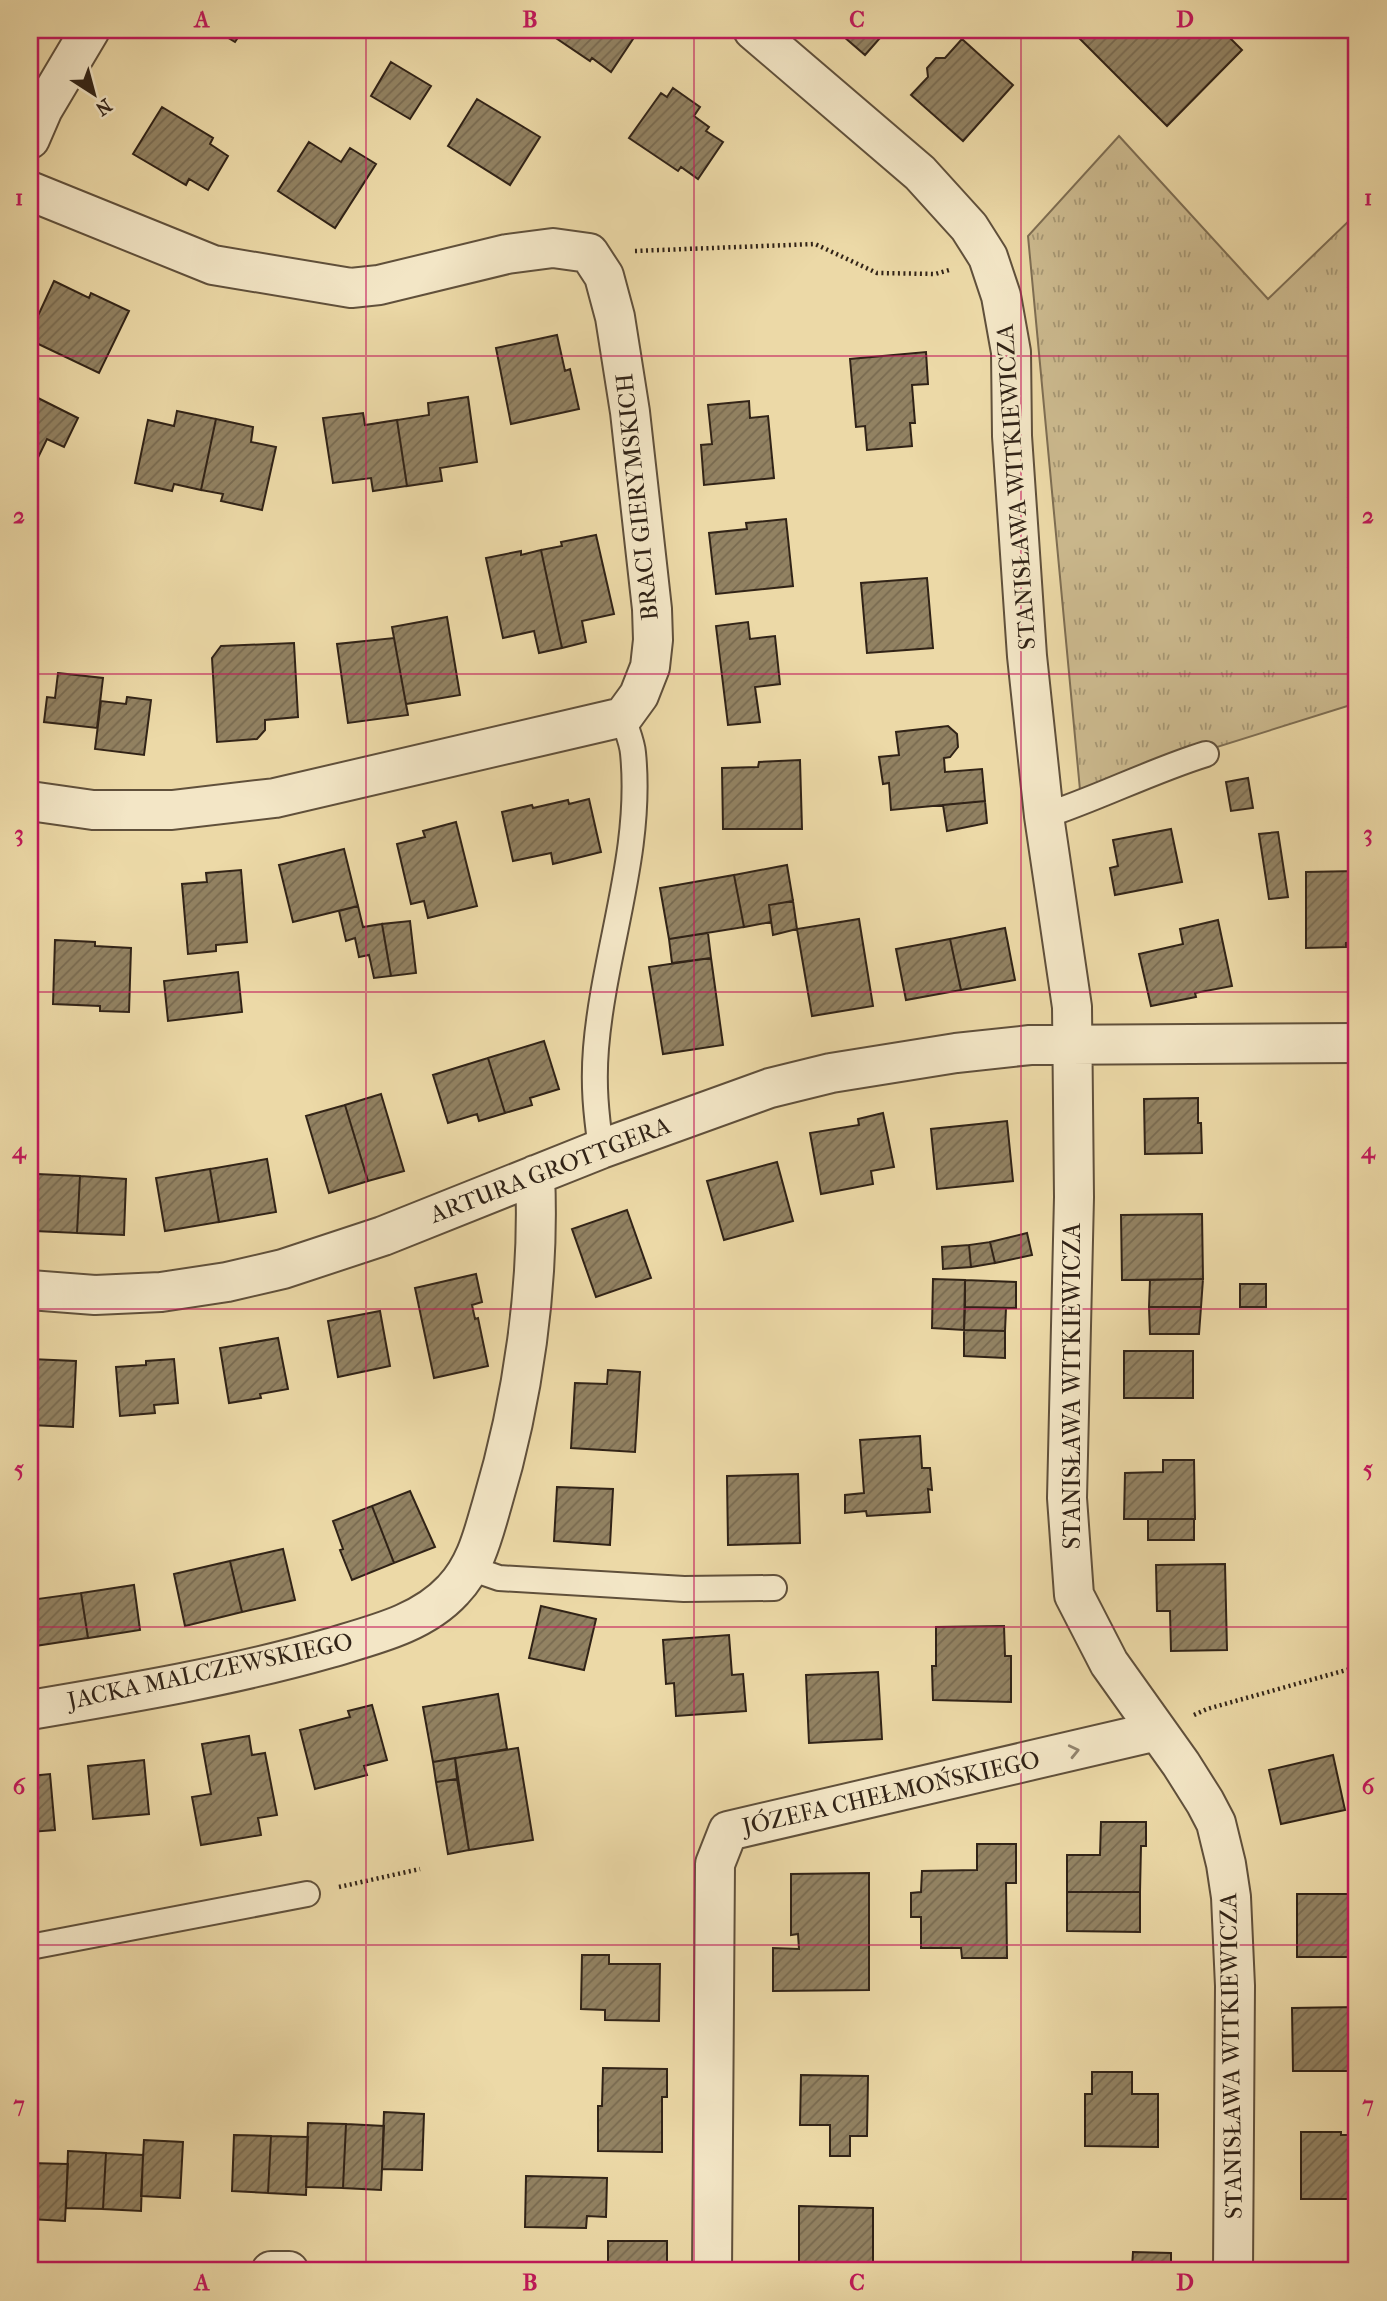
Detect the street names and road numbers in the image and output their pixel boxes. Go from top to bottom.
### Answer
street label: STANISŁAWA WITKIEWICZA [991,323,1041,651]
street label: BRACI GIERYMSKICH [610,372,664,622]
street label: ARTURA GROTTGERA [425,1111,675,1229]
street label: STANISŁAWA WITKIEWICZA [1058,1222,1086,1549]
street label: JACKA MALCZEWSKIEGO [63,1627,355,1715]
street label: JÓZEFA CHEŁMOŃSKIEGO [737,1744,1042,1841]
street label: STANISŁAWA WITKIEWICZA [1214,1892,1248,2219]

